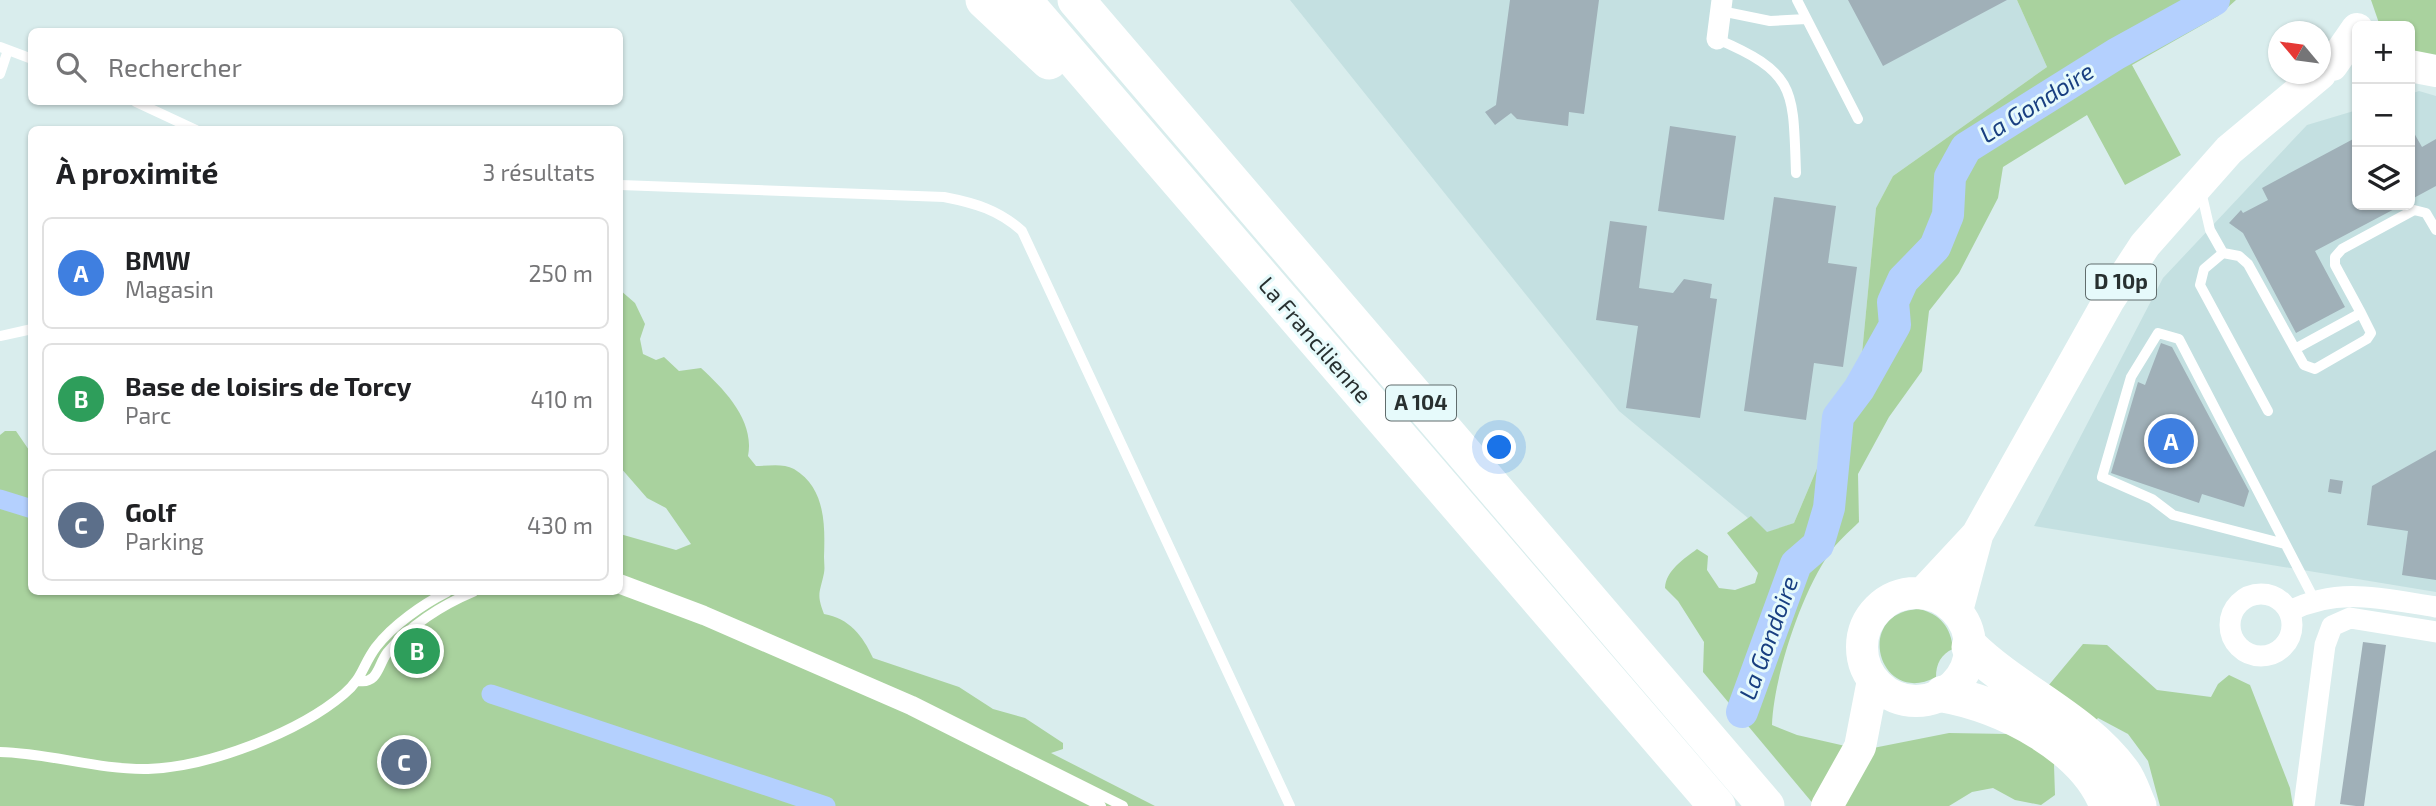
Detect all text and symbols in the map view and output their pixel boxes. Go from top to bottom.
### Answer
north arrow [2268,21,2331,84]
map controls [2352,21,2415,210]
button: + [2352,21,2415,84]
search box [28,28,623,105]
icon: search [52,48,90,86]
text: Rechercher [108,51,242,82]
water label: La Gondoire [1974,55,2099,148]
button: − [2352,84,2415,147]
button: layers [2352,147,2415,210]
text: À proximité [56,154,218,190]
text: 3 résultats [483,158,595,186]
text: BMW [125,244,191,275]
text: A [73,259,89,287]
text: 250 m [529,259,593,287]
road number: D 10p [2086,264,2156,300]
street label: La Francilienne [1253,271,1378,408]
text: Magasin [125,275,214,303]
text: Base de loisirs de Torcy [125,370,411,401]
text: B [74,385,88,413]
text: 410 m [531,385,593,413]
road number: A 104 [1386,386,1456,420]
text: Parc [125,401,171,429]
pin: A [2148,415,2194,467]
your location [1482,430,1516,464]
text: Golf [125,496,176,527]
text: C [74,511,88,539]
text: 430 m [527,511,593,539]
text: Parking [125,527,204,555]
water label: La Gondoire [1732,572,1803,703]
pin: B [394,625,440,677]
pin: C [381,736,427,788]

